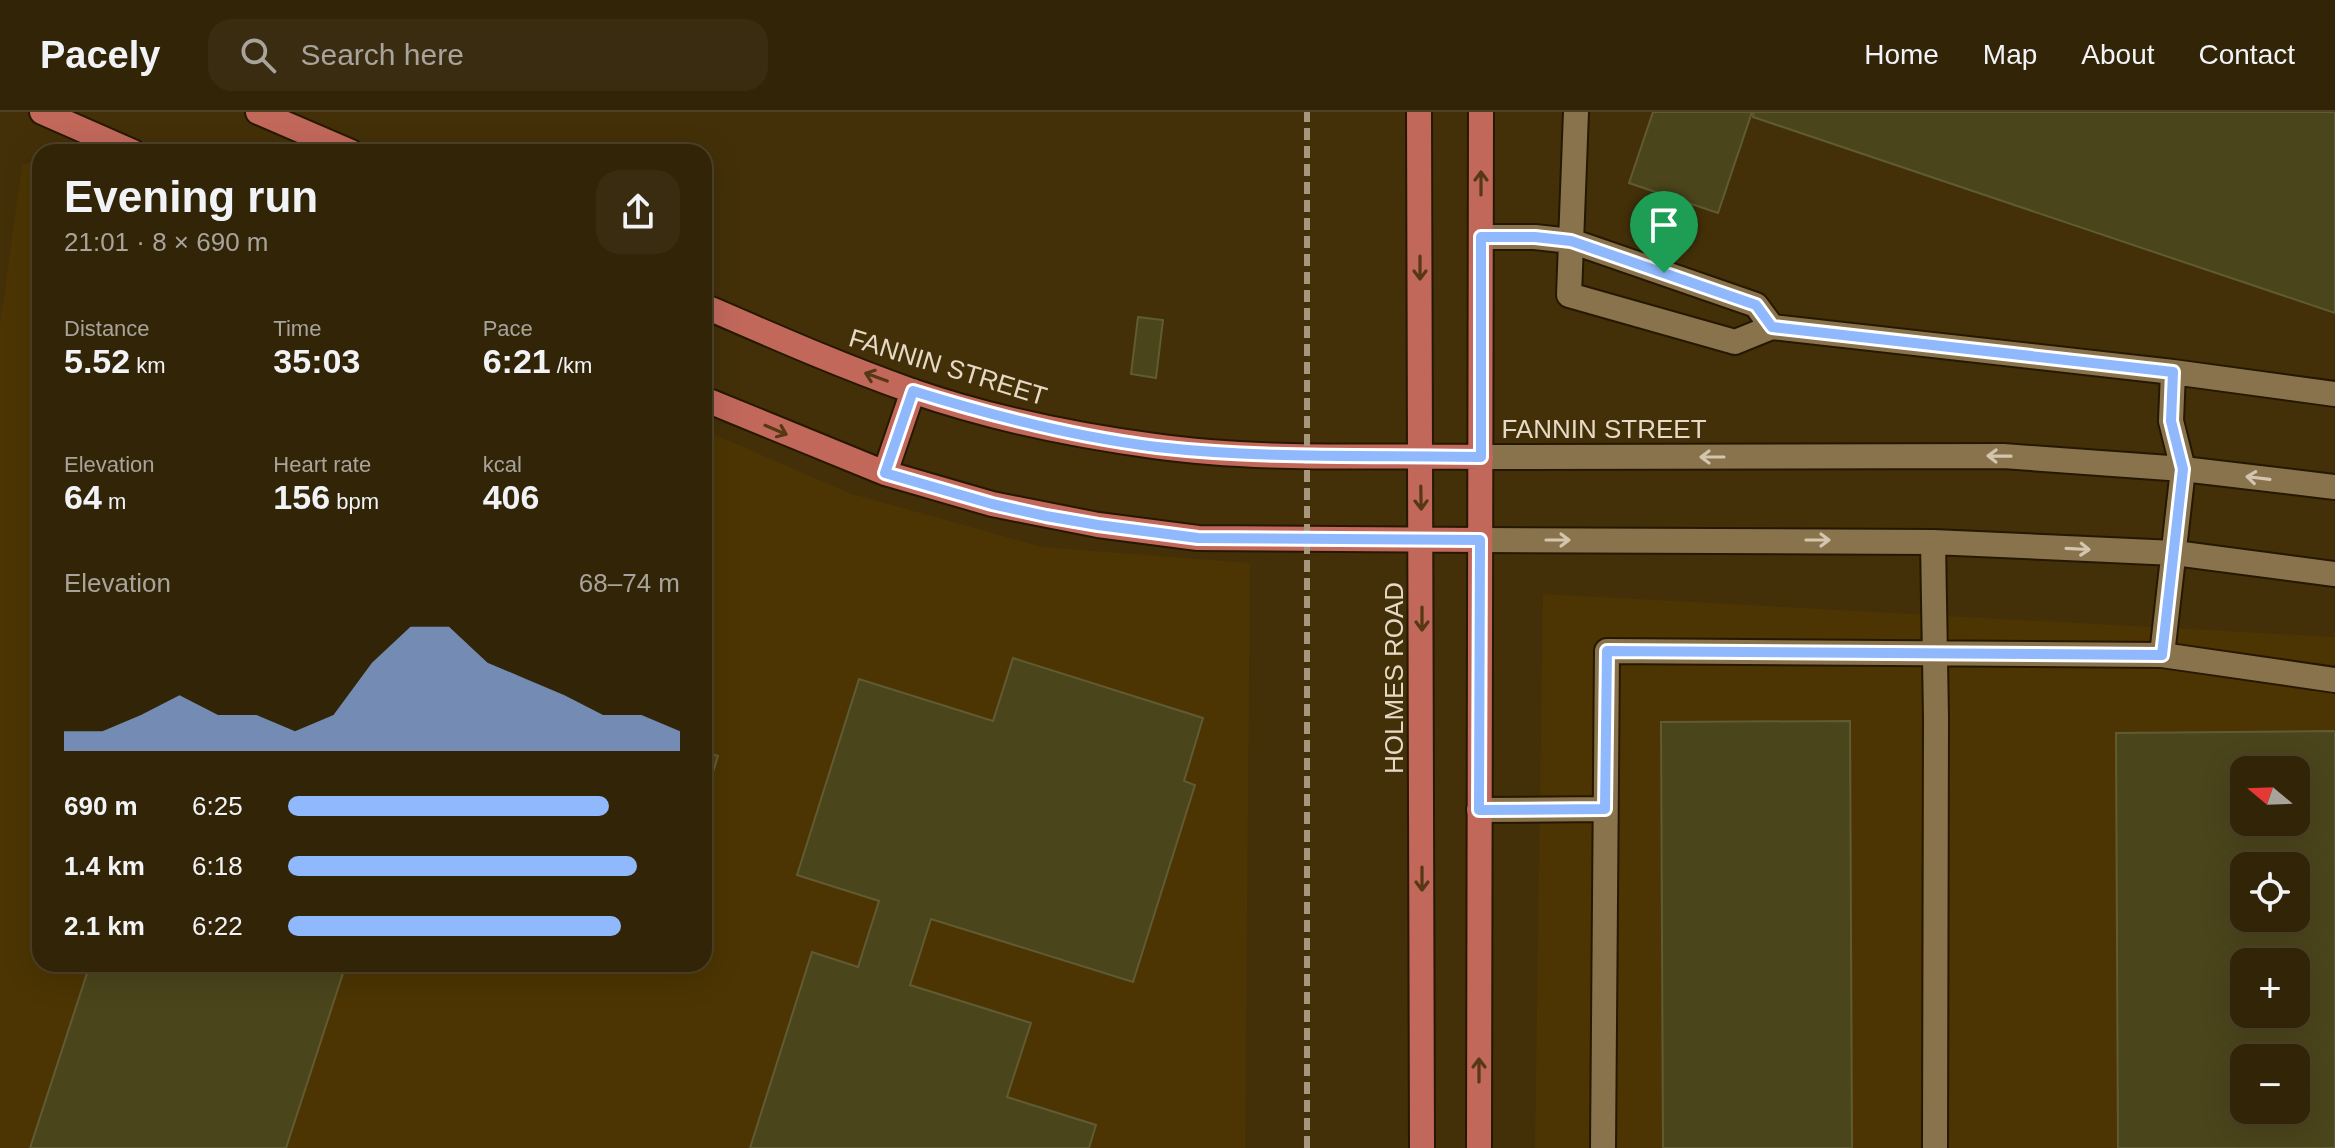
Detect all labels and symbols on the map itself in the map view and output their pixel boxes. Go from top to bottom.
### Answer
one-way arrow [1473,170,1489,197]
pin [1630,191,1698,273]
one-way arrow [1412,254,1427,281]
street label: FANNIN STREET [846,323,1051,411]
one-way arrow [864,369,889,384]
street label: FANNIN STREET [1501,414,1707,444]
one-way arrow [763,423,787,438]
one-way arrow [1986,448,2013,464]
one-way arrow [1699,449,1726,465]
one-way arrow [2245,470,2271,485]
one-way arrow [1414,484,1429,511]
one-way arrow [1544,532,1571,548]
one-way arrow [1804,532,1831,548]
one-way arrow [2064,542,2091,557]
street label: HOLMES ROAD [1379,582,1409,774]
one-way arrow [1414,605,1430,632]
north arrow [2230,756,2310,836]
one-way arrow [1414,865,1430,892]
one-way arrow [1471,1057,1487,1084]

